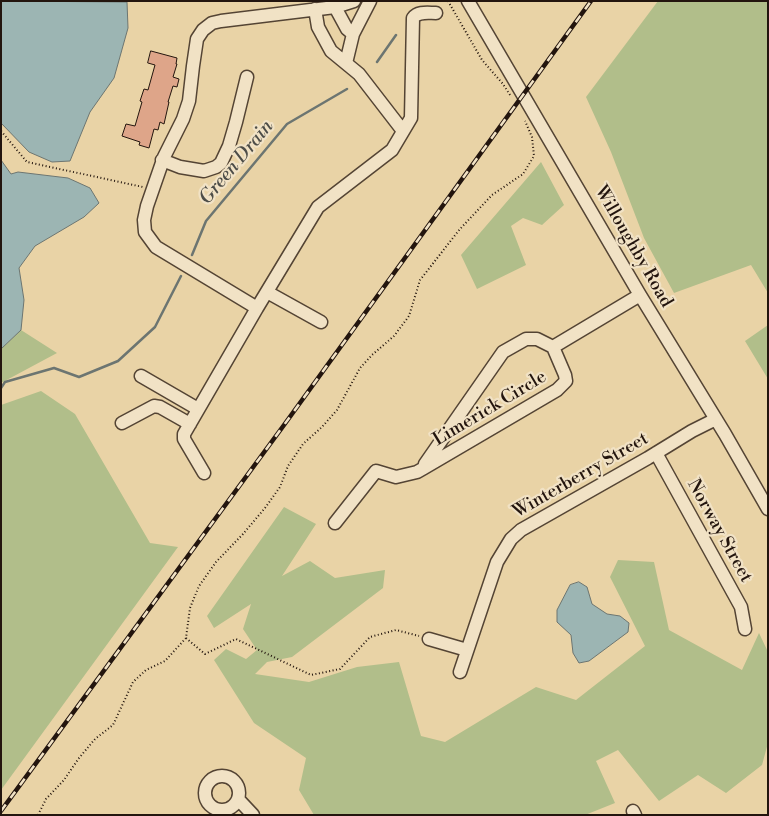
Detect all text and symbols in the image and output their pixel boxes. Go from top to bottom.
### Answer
water label: Green Drain [195,116,279,210]
street label: Willoughby Road [589,182,677,312]
street label: Limerick Circle [429,367,551,451]
street label: Winterberry Street [510,429,652,523]
street label: Norway Street [682,476,756,586]

